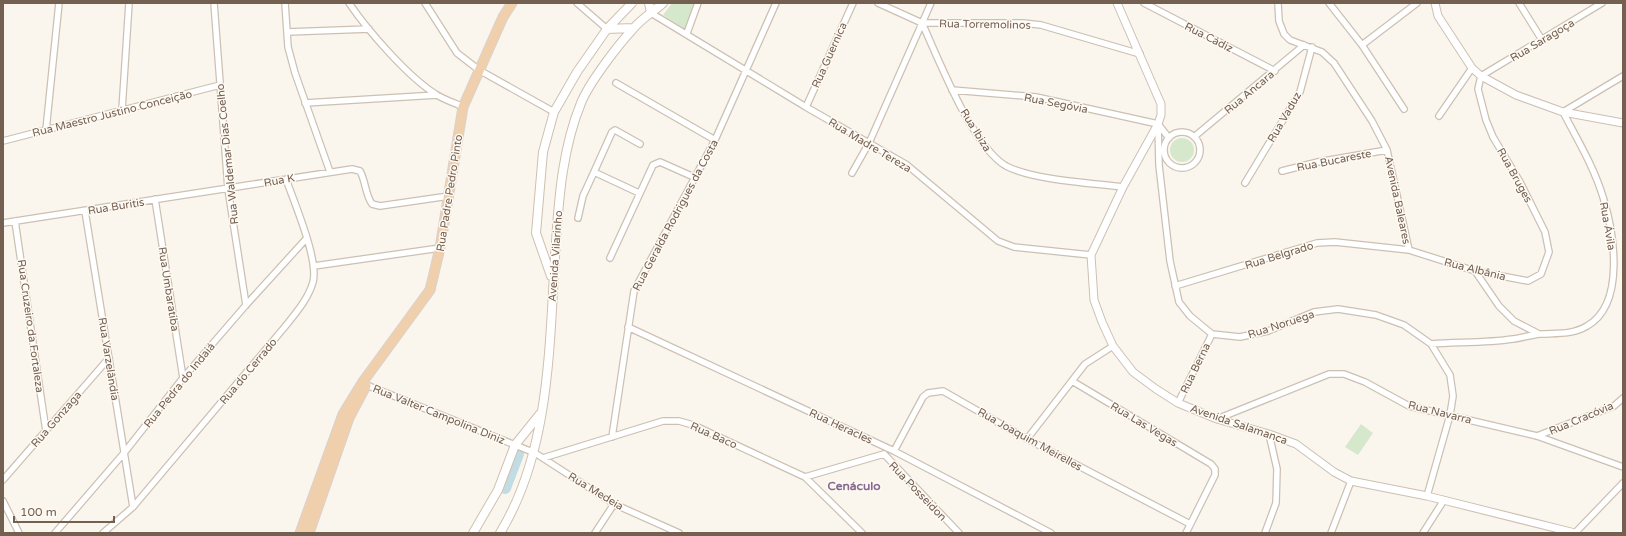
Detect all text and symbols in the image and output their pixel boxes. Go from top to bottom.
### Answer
street label: Rua Saragoça [1508,16,1577,65]
street label: Rua Torremolinos [939,17,1031,32]
street label: Rua Guernica [809,20,850,90]
street label: Rua Cádiz [1182,20,1236,55]
street label: Rua Ancara [1222,68,1277,117]
street label: Rua Waldemar Dias Coelho [214,83,241,225]
street label: Rua Maestro Justino Conceição [31,87,194,140]
street label: Rua Vaduz [1265,89,1304,145]
street label: Rua Segóvia [1023,91,1089,116]
street label: Rua Ibiza [957,106,994,154]
street label: Rua Madre Tereza [826,115,914,175]
street label: Rua Padre Pedro Pinto [434,133,465,253]
street label: Rua Geralda Rodrigues da Costa [630,137,721,293]
street label: Rua Bruges [1494,146,1535,205]
street label: Rua Bucareste [1296,147,1373,174]
street label: Avenida Baleares [1382,155,1413,245]
street label: Rua K [263,171,296,190]
street label: Rua Buritis [87,196,145,217]
street label: Rua Ávila [1597,201,1619,251]
street label: Avenida Vilarinho [546,210,565,302]
street label: Rua Belgrado [1243,239,1315,272]
street label: Rua Umbaratiba [155,246,182,332]
street label: Rua Albânia [1443,256,1507,283]
street label: Rua Cruzeiro da Fortaleza [15,259,46,393]
street label: Rua Noruega [1246,308,1316,341]
street label: Rua Varzelândia [96,316,122,402]
street label: Rua do Cerrado [217,336,280,407]
street label: Rua Pedra do Indaiá [141,340,218,430]
street label: Rua Berna [1178,341,1213,396]
street label: Rua Valter Campolina Diniz [371,382,507,447]
street label: Rua Gonzaga [28,389,84,450]
street label: Rua Navarra [1407,398,1473,427]
street label: Rua Las Vegas [1108,399,1180,450]
street label: Rua Cracóvia [1547,399,1615,438]
street label: Avenida Salamanca [1188,402,1289,447]
street label: Rua Joaquim Meirelles [975,405,1084,474]
street label: Rua Heracles [807,406,875,447]
street label: Rua Baco [688,419,740,452]
street label: Rua Posseidon [886,459,949,524]
street label: Rua Medeia [566,470,626,513]
district label: Cenáculo [828,479,880,493]
scale bar [14,498,114,524]
text: 100 m [20,505,57,519]

